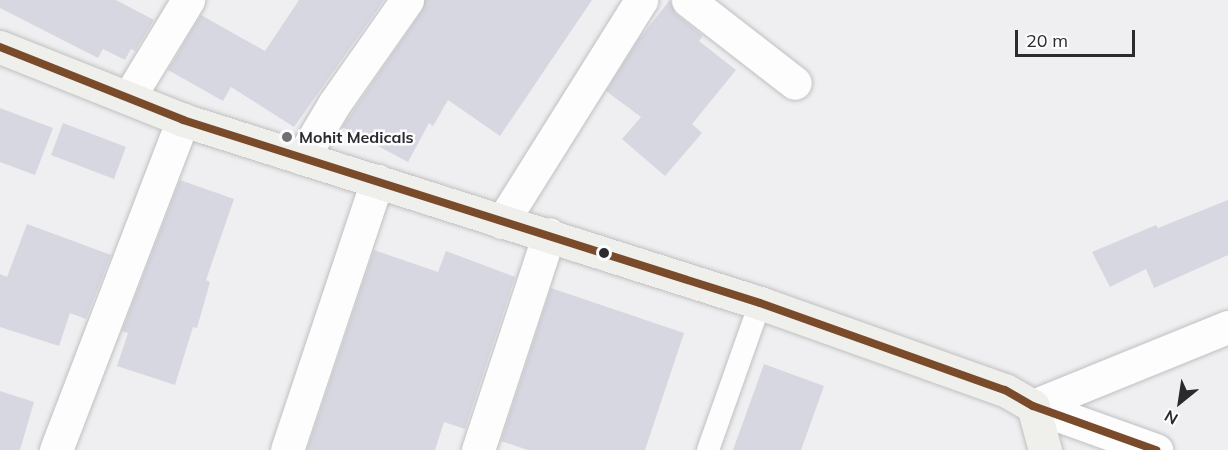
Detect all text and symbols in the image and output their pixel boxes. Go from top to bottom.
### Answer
scale bar [1018,18,1138,56]
text: 20 m [1026,29,1068,52]
place label: Mohit Medicals [299,127,414,147]
marker: Mohit Medicals [280,130,294,144]
unlabelled marker [598,247,610,259]
north arrow [1150,372,1210,432]
text: N [1161,406,1181,429]

